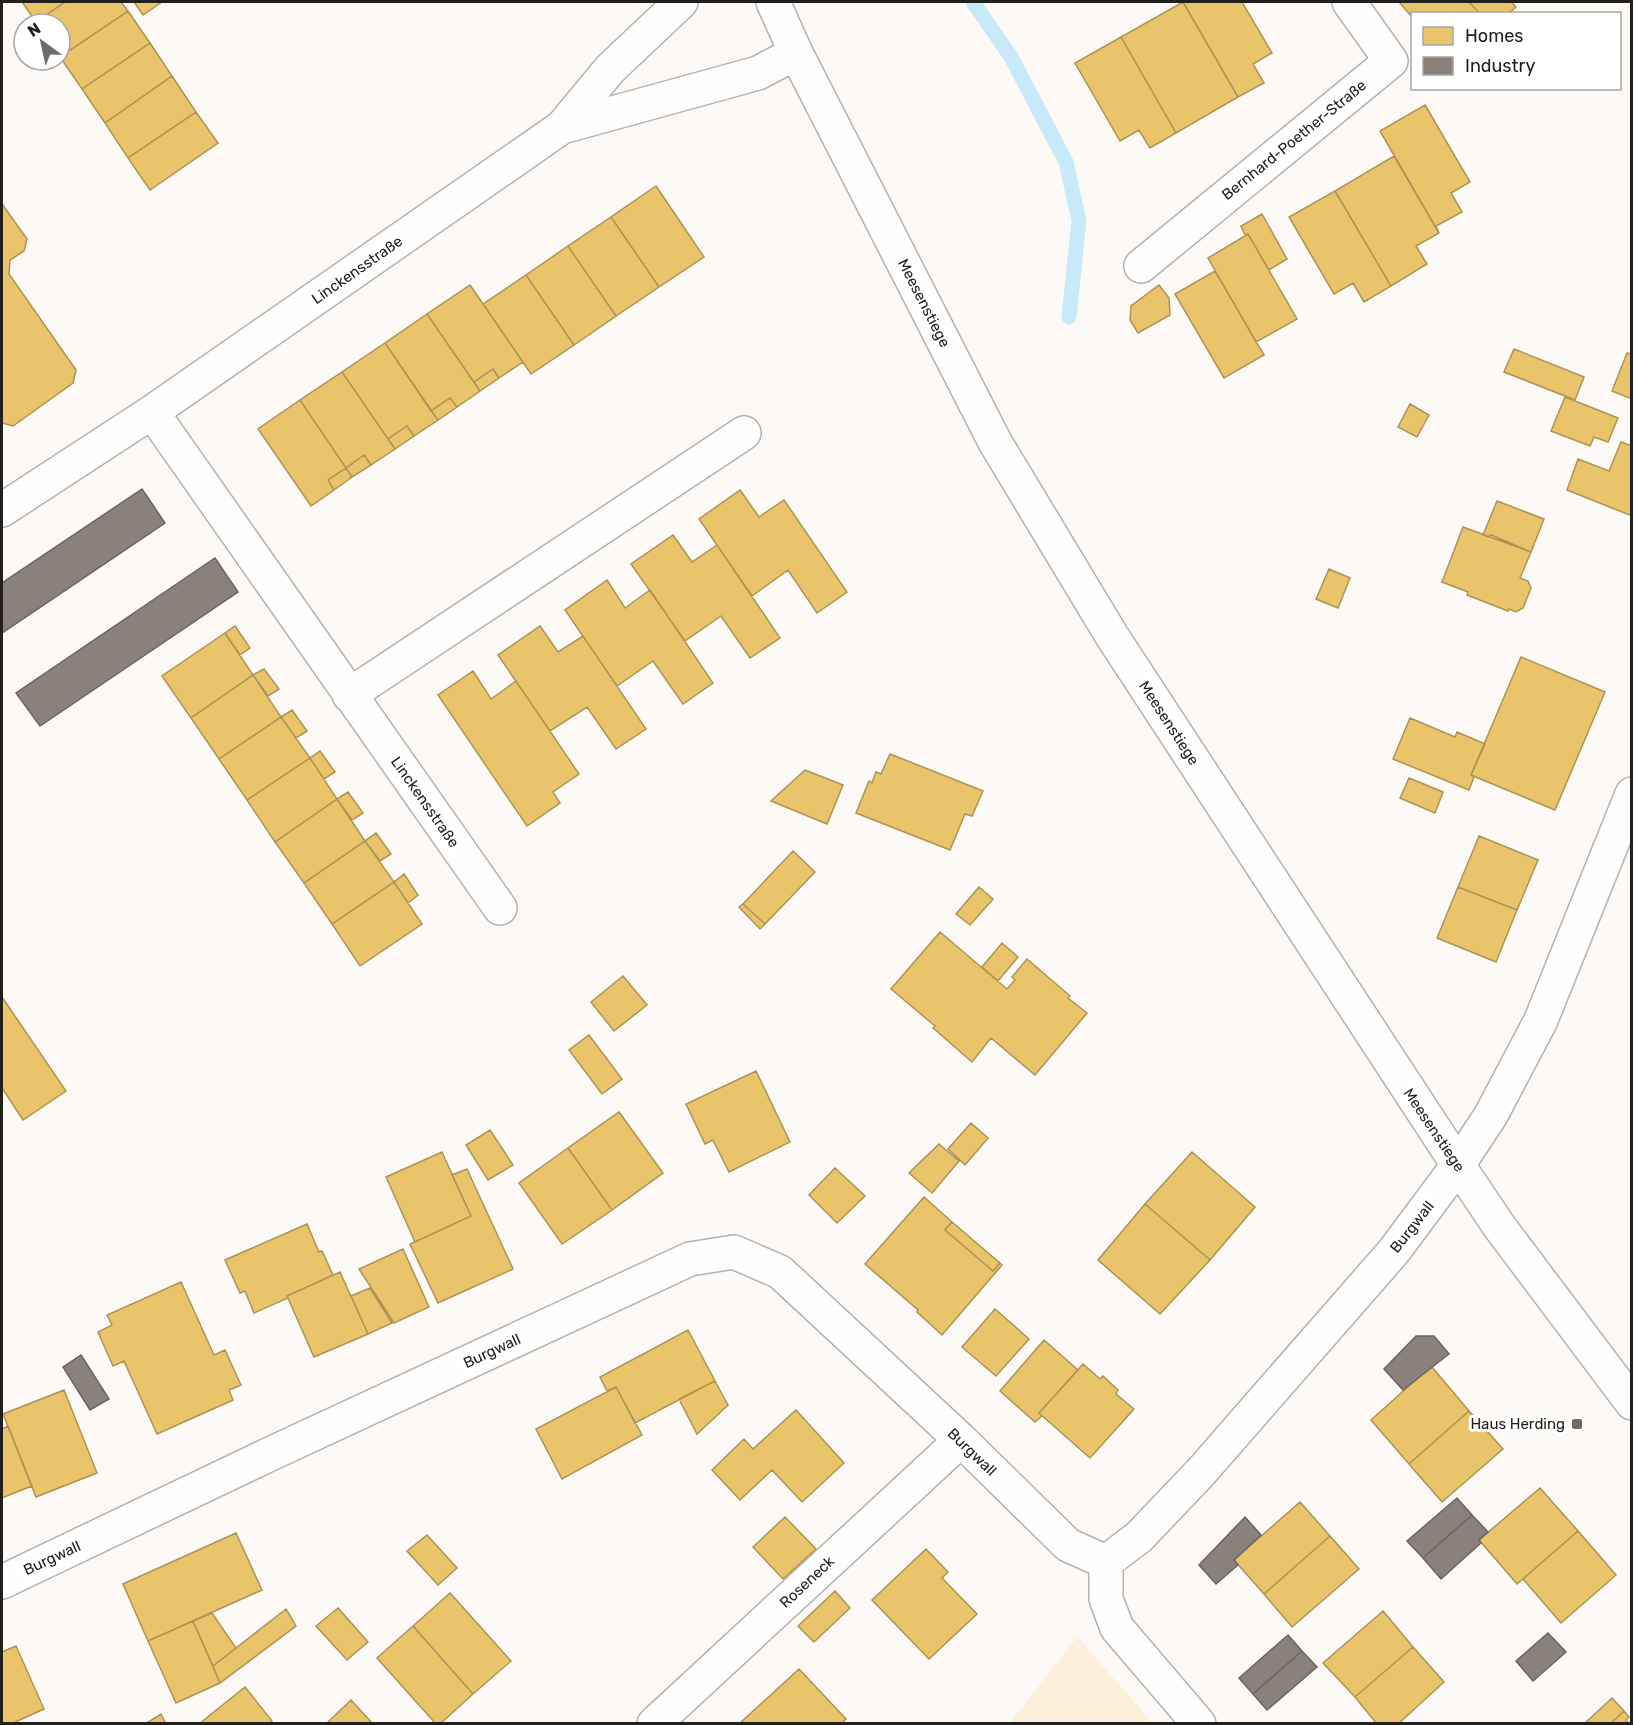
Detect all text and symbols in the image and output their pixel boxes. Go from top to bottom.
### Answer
north arrow [12,12,72,72]
legend [1411,12,1621,90]
text: N [24,19,44,41]
text: Homes [1465,25,1523,47]
text: Industry [1465,55,1535,77]
street label: Bernhard-Poether-Straße [1218,76,1370,204]
street label: Linckensstraße [308,232,406,308]
street label: Meesenstiege [894,256,954,350]
street label: Meesenstiege [1135,678,1203,768]
street label: Linckensstraße [387,753,463,851]
street label: Meesenstiege [1399,1085,1469,1175]
street label: Burgwall [1386,1197,1438,1257]
street label: Burgwall [461,1330,523,1372]
place label: Haus Herding [1470,1415,1565,1433]
marker: Haus Herding [1570,1417,1584,1431]
street label: Burgwall [944,1424,1000,1480]
street label: Burgwall [21,1537,83,1579]
street label: Roseneck [776,1552,838,1612]

